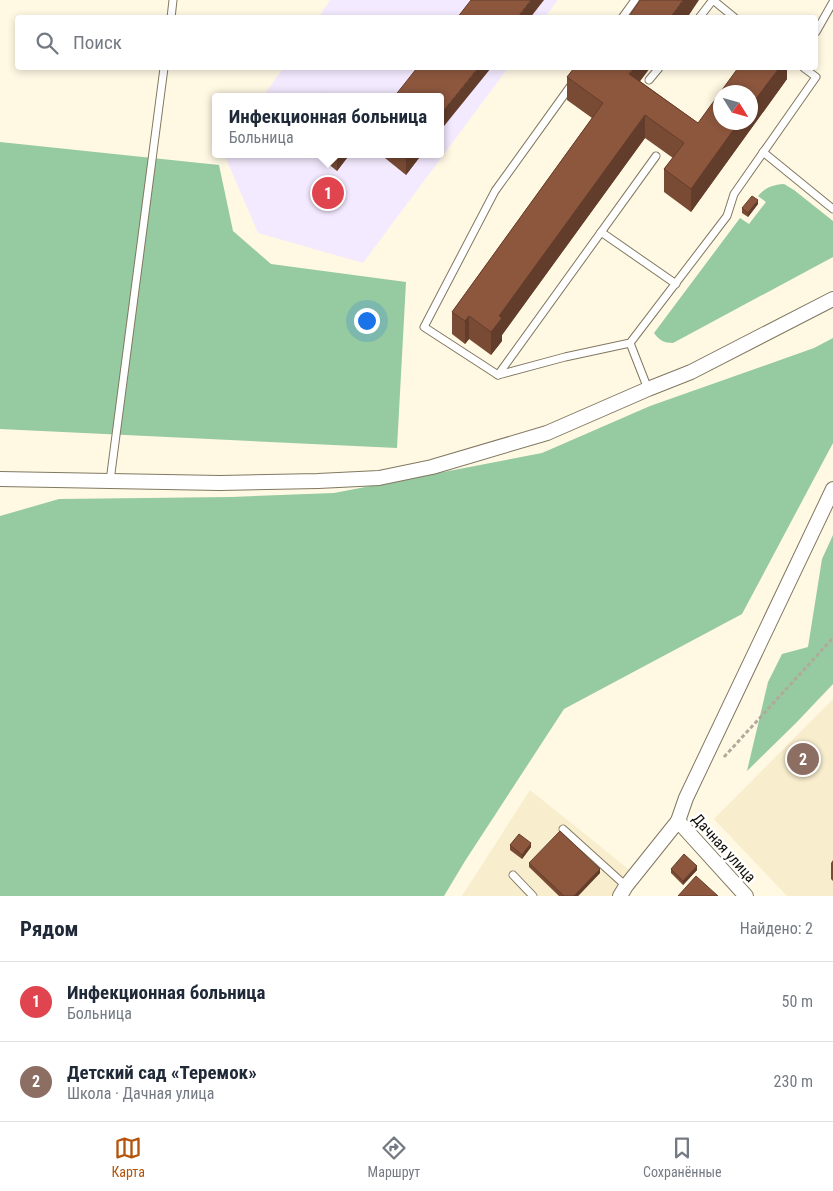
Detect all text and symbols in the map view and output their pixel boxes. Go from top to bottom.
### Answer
search box [15,15,818,70]
icon: search [33,29,61,57]
text: Поиск [73,31,122,54]
north arrow [713,85,758,130]
popup [212,93,444,158]
text: Инфекционная больница [229,105,427,128]
text: Больница [229,128,294,147]
pin: 1 [312,174,344,212]
your location [354,308,380,334]
pin: 2 [787,740,819,778]
street label: Дачная улица [689,810,759,886]
text: Рядом [20,917,79,941]
text: Найдено: 2 [740,919,813,938]
text: Инфекционная больница [67,981,266,1004]
text: 1 [32,992,40,1011]
text: 50 m [781,992,813,1011]
text: Больница [67,1004,132,1023]
text: Детский сад «Теремок» [67,1061,257,1084]
text: 2 [32,1072,40,1091]
text: 230 m [774,1072,813,1091]
text: Школа · Дачная улица [67,1084,214,1103]
tab: Карта [111,1134,145,1180]
tab: Маршрут [368,1134,420,1180]
tab: Сохранённые [643,1134,722,1180]

